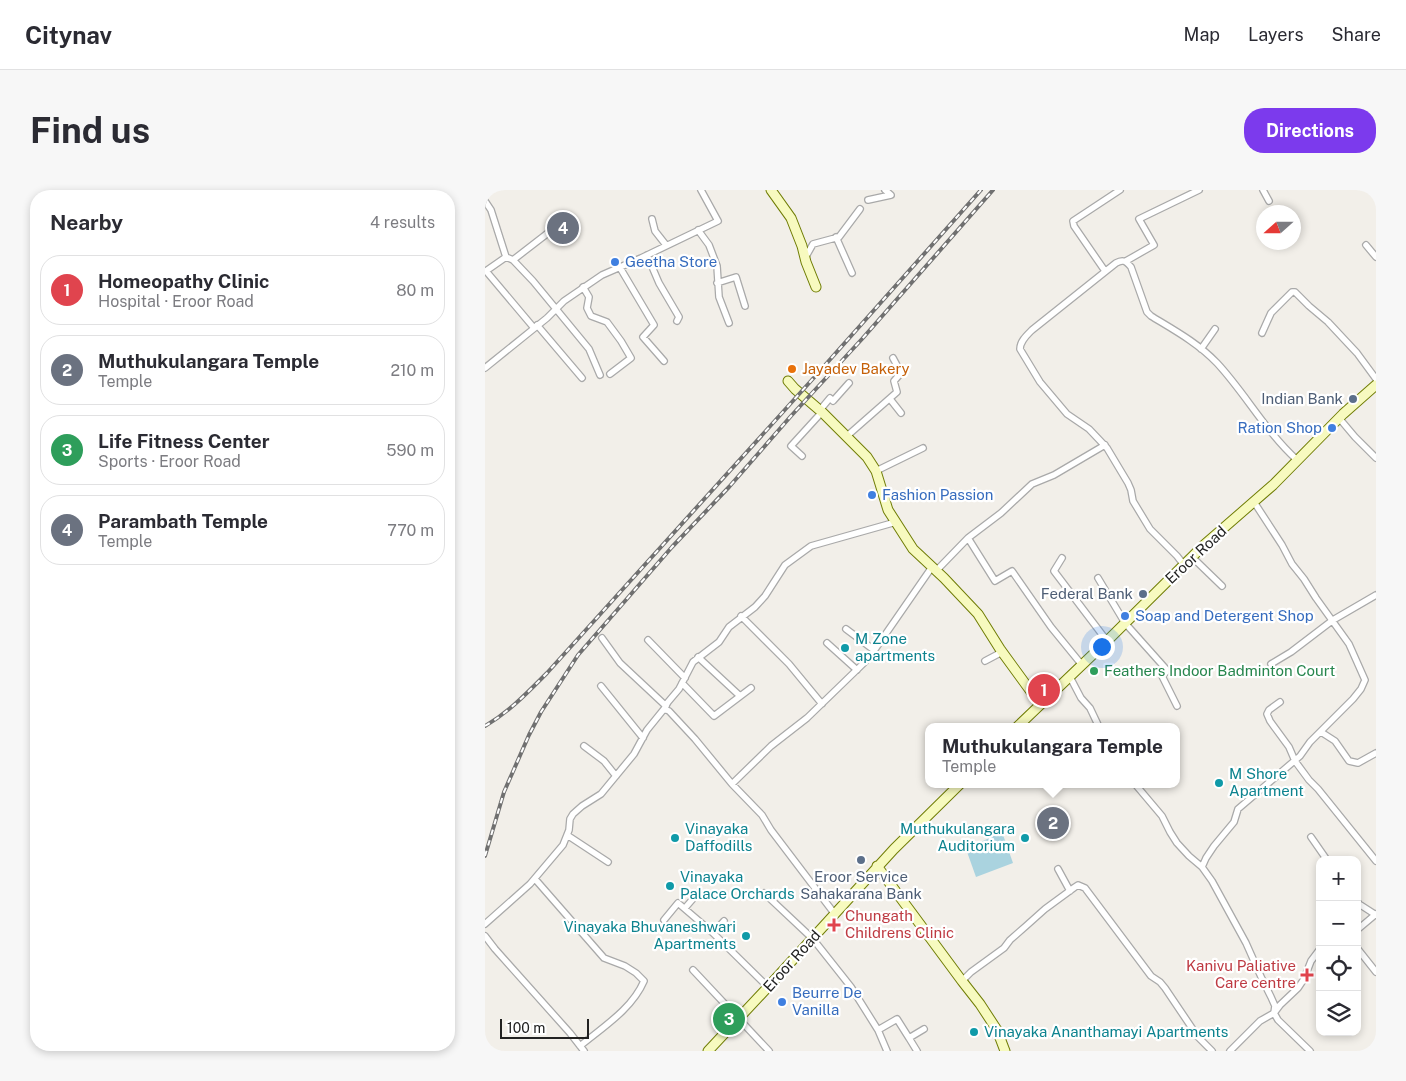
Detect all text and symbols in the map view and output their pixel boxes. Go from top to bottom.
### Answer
text: Citynav [25,21,112,49]
text: Map [1184,24,1220,45]
text: Layers [1248,24,1304,45]
text: Share [1332,24,1381,45]
button: Directions [1244,108,1376,153]
text: Find us [30,110,150,151]
north arrow [1256,205,1301,250]
pin: 4 [547,209,579,247]
text: Nearby [50,210,123,235]
text: 4 results [370,213,435,232]
place label: Geetha Store [625,253,717,270]
marker: Geetha Store [609,256,621,268]
text: Homeopathy Clinic [98,270,269,292]
text: 1 [64,281,70,300]
text: 80 m [396,281,434,300]
text: Hospital · Eroor Road [98,292,254,311]
text: Muthukulangara Temple [98,350,319,372]
place label: Jayadev Bakery [802,360,909,377]
text: 2 [62,361,72,380]
text: 210 m [390,361,434,380]
marker: Jayadev Bakery [786,363,798,375]
text: Temple [98,372,152,391]
place label: Indian Bank [1261,390,1343,407]
marker: Indian Bank [1347,393,1359,405]
place label: Ration Shop [1238,419,1322,436]
marker: Ration Shop [1326,422,1338,434]
text: Life Fitness Center [98,430,270,452]
text: 3 [62,441,72,460]
text: 590 m [386,441,434,460]
text: Sports · Eroor Road [98,452,241,471]
place label: Fashion Passion [882,486,993,503]
marker: Fashion Passion [866,489,878,501]
text: Parambath Temple [98,510,268,532]
text: 4 [62,521,72,540]
text: 770 m [387,521,434,540]
street label: Eroor Road [1162,522,1230,587]
text: Temple [98,532,152,551]
place label: Federal Bank [1041,585,1133,602]
marker: Federal Bank [1137,588,1149,600]
place label: Soap and Detergent Shop [1135,607,1314,624]
marker: Soap and Detergent Shop [1119,610,1131,622]
place label: M Zone apartments [855,630,935,664]
your location [1089,634,1115,660]
marker: M Zone apartments [839,642,851,654]
place label: Feathers Indoor Badminton Court [1104,662,1335,679]
marker: Feathers Indoor Badminton Court [1088,665,1100,677]
pin: 1 [1028,671,1060,709]
popup [925,723,1180,788]
text: Muthukulangara Temple [942,735,1163,757]
text: Temple [942,757,996,776]
place label: M Shore Apartment [1229,765,1304,799]
marker: M Shore Apartment [1213,777,1225,789]
pin: 2 [1037,804,1069,842]
place label: Vinayaka Daffodills [685,820,752,854]
place label: Muthukulangara Auditorium [900,820,1015,854]
marker: Vinayaka Daffodills [669,832,681,844]
marker: Muthukulangara Auditorium [1019,832,1031,844]
marker: Eroor Service Sahakarana Bank [855,854,867,866]
map controls [1316,856,1361,1036]
button: + [1316,856,1361,901]
place label: Vinayaka Palace Orchards [680,868,795,902]
place label: Eroor Service Sahakarana Bank [800,868,922,902]
marker: Vinayaka Palace Orchards [664,880,676,892]
button: − [1316,901,1361,946]
place label: Chungath Childrens Clinic [845,907,954,941]
place label: Vinayaka Bhuvaneshwari Apartments [564,918,736,952]
marker: Chungath Childrens Clinic [827,918,841,932]
street label: Eroor Road [760,926,824,995]
marker: Vinayaka Bhuvaneshwari Apartments [740,930,752,942]
button: locate [1316,946,1361,991]
place label: Kanivu Paliative Care centre [1186,957,1296,991]
marker: Kanivu Paliative Care centre [1300,968,1314,982]
place label: Beurre De Vanilla [792,984,862,1018]
button: layers [1316,991,1361,1036]
marker: Beurre De Vanilla [776,996,788,1008]
pin: 3 [713,1000,745,1038]
scale bar [500,1016,589,1039]
text: 100 m [507,1020,545,1036]
place label: Vinayaka Ananthamayi Apartments [984,1023,1228,1040]
marker: Vinayaka Ananthamayi Apartments [968,1026,980,1038]

